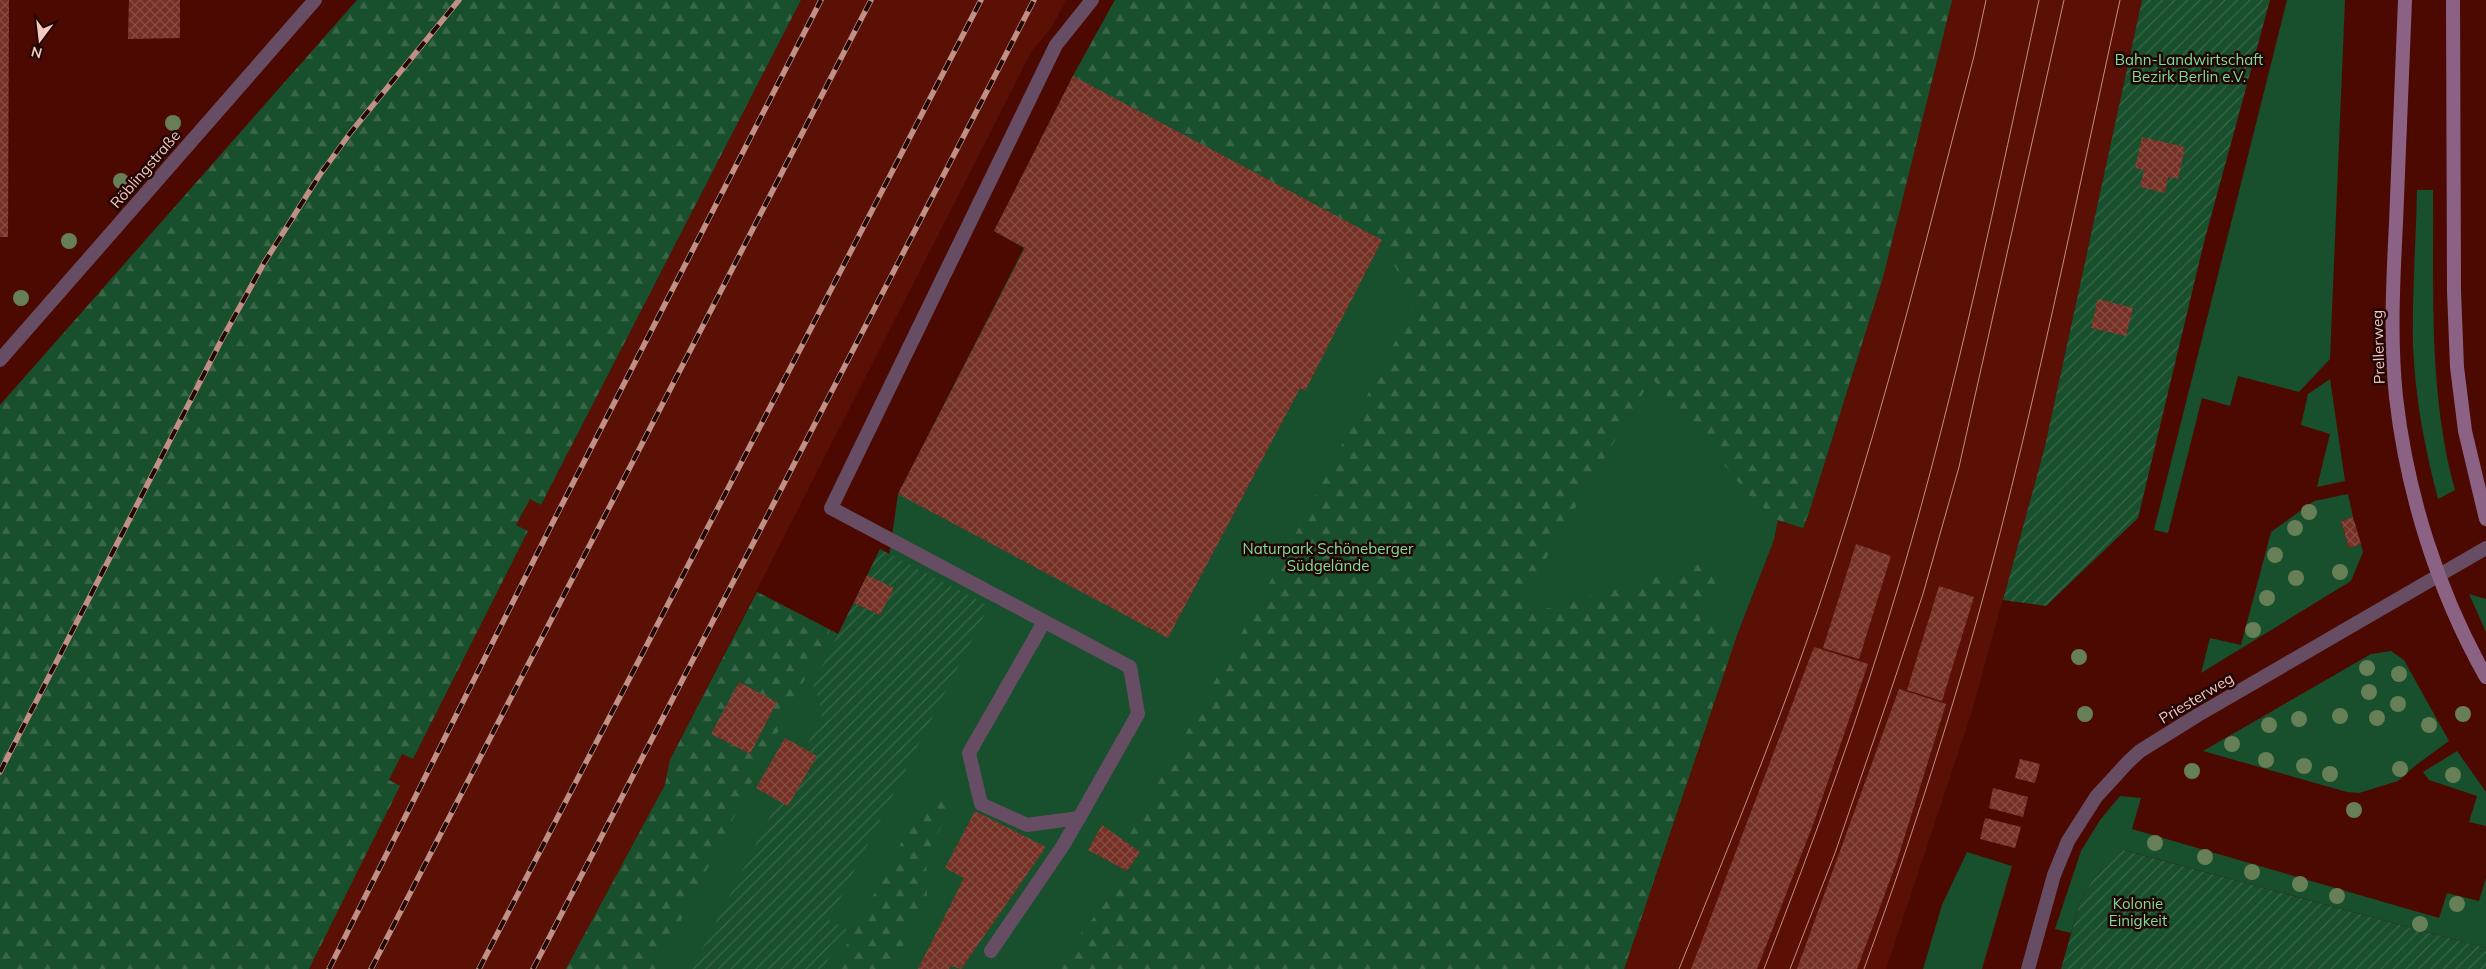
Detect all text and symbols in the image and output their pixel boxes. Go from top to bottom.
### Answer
north arrow [15,15,65,65]
text: N [29,42,44,63]
park label: Bahn-Landwirtschaft Bezirk Berlin e.V. [2115,50,2263,86]
street label: Röblingstraße [106,126,184,212]
street label: Prellerweg [2367,309,2389,385]
park label: Naturpark Schöneberger Südgelände [1243,539,1414,575]
street label: Priesterweg [2155,668,2237,728]
park label: Kolonie Einigkeit [2109,894,2167,930]

